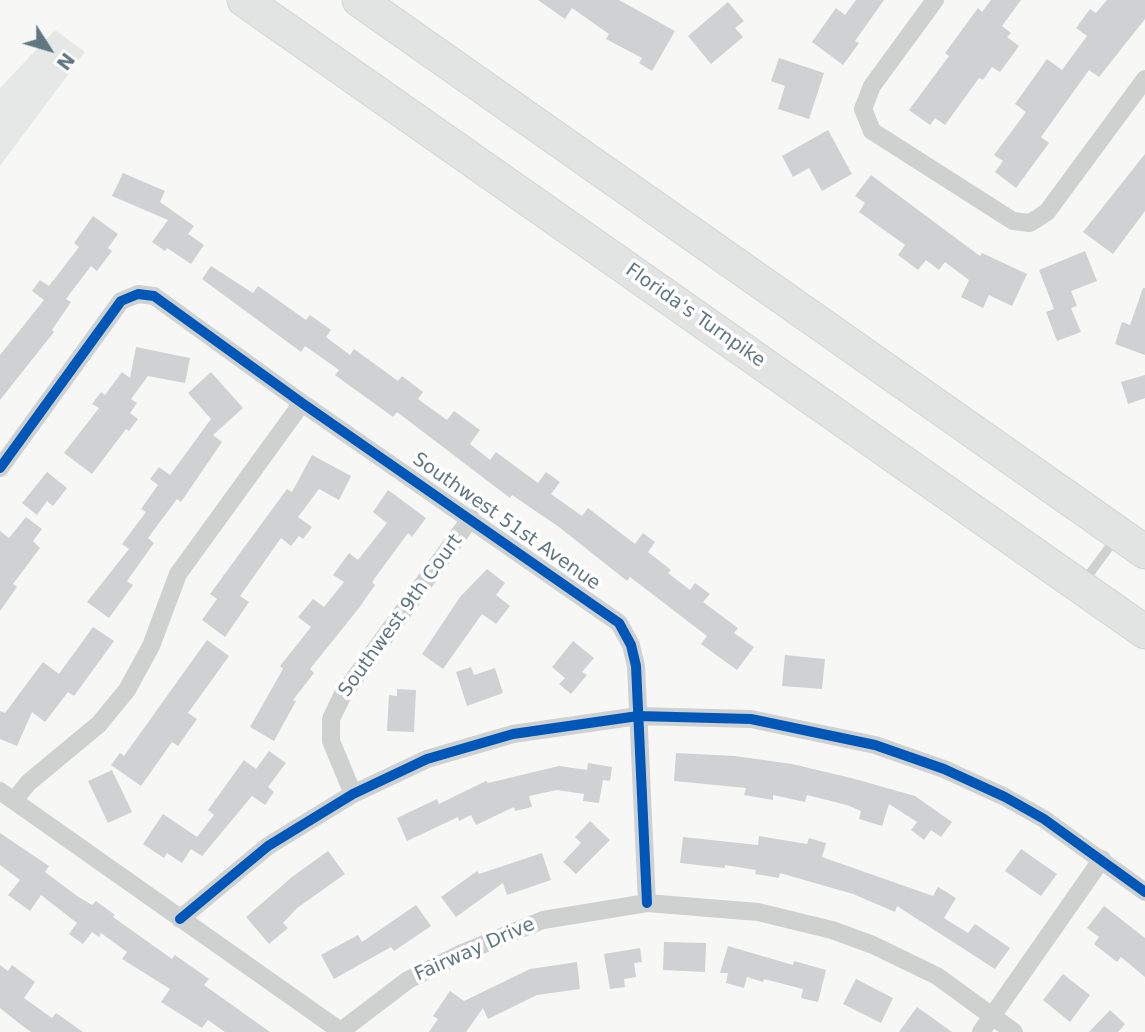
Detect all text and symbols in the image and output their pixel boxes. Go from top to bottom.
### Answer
north arrow [14,14,84,84]
text: N [52,49,79,75]
street label: Florida's Turnpike [621,259,769,373]
street label: Southwest 51st Avenue [408,448,604,596]
street label: Southwest 9th Court [334,530,468,702]
street label: Fairway Drive [411,913,539,987]

